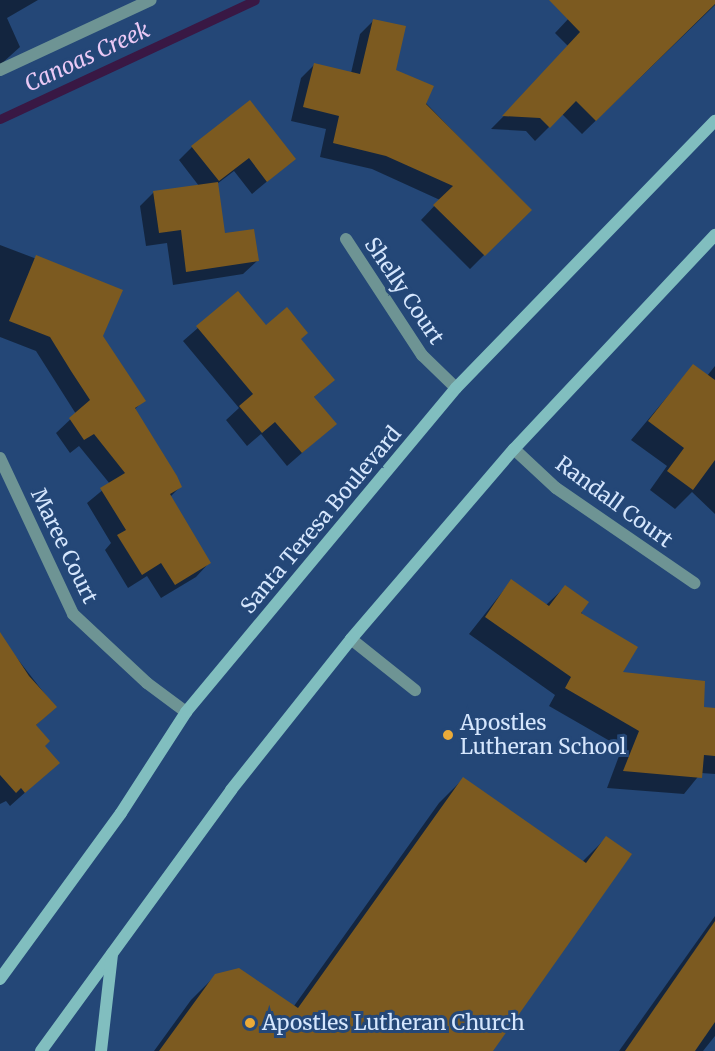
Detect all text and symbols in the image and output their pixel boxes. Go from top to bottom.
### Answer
water label: Canoas Creek [20,17,154,97]
street label: Shelly Court [359,233,449,349]
street label: Santa Teresa Boulevard [235,421,407,619]
street label: Randall Court [551,451,677,553]
street label: Maree Court [25,484,103,608]
place label: Apostles Lutheran School [460,710,626,760]
marker: Apostles Lutheran School [441,728,455,742]
place label: Apostles Lutheran Church [262,1010,525,1036]
marker: Apostles Lutheran Church [243,1016,257,1030]

